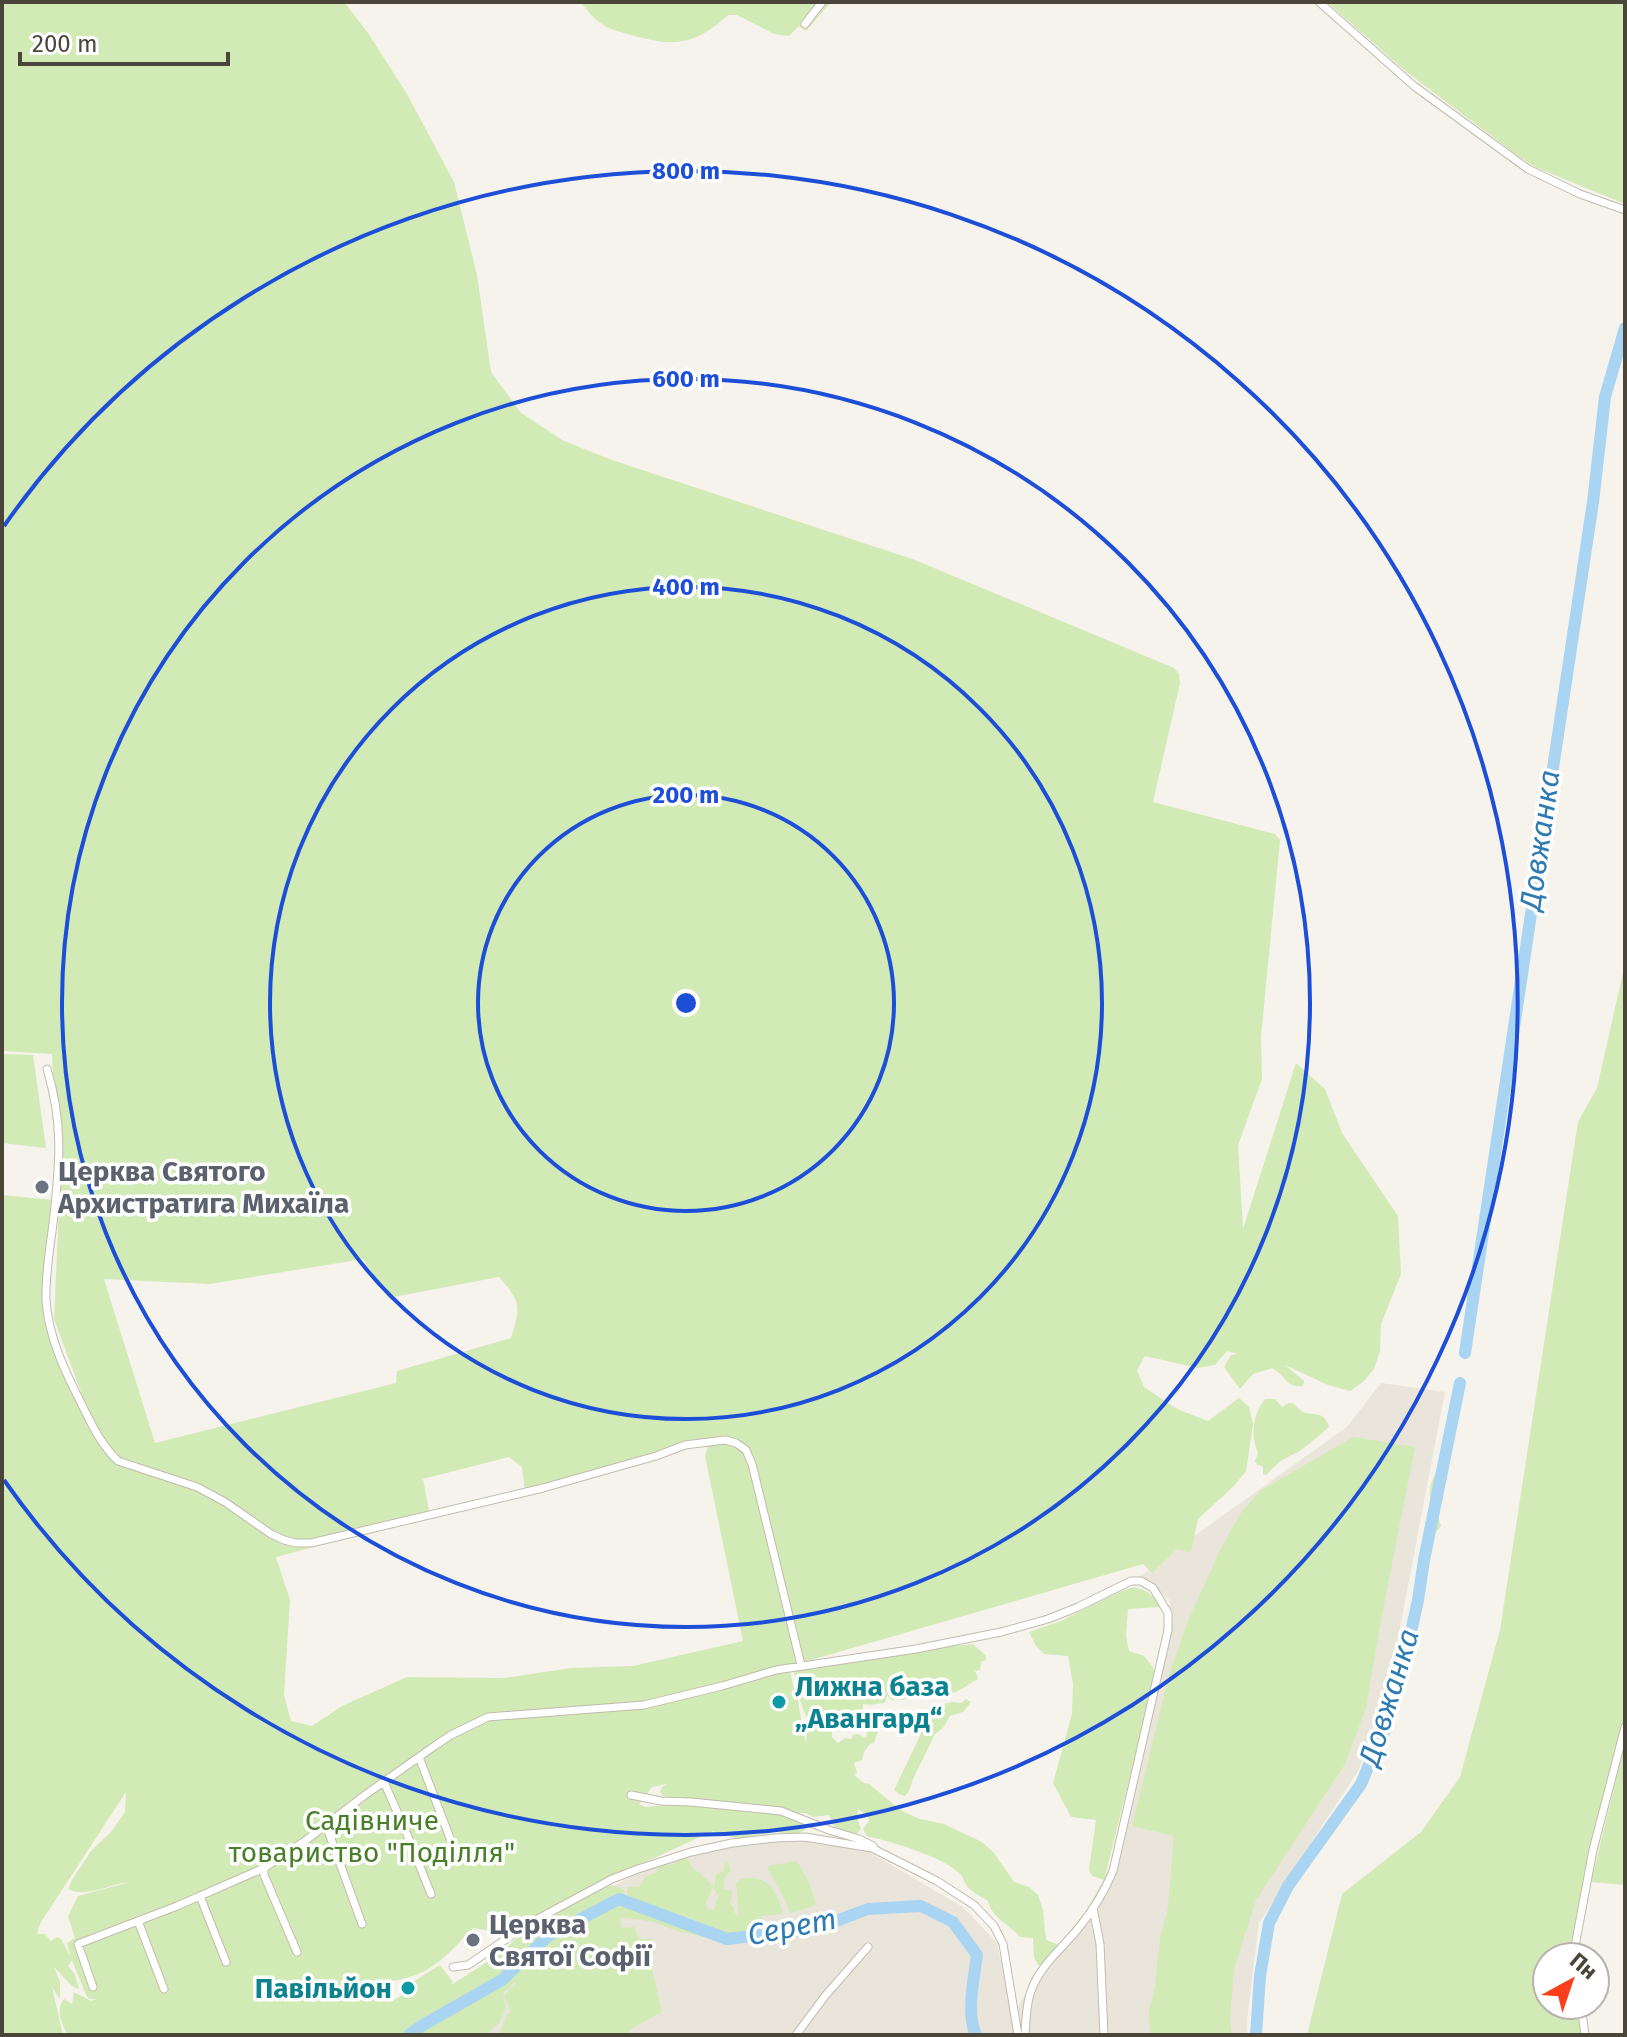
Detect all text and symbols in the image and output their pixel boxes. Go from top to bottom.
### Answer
scale bar [20,16,228,66]
text: 200 m [32,30,98,58]
text: 800 m [652,157,720,185]
text: 600 m [652,365,720,393]
text: 400 m [652,573,720,601]
water label: Довжанка [1512,768,1568,915]
text: 200 m [653,781,719,809]
centre of rings [672,989,700,1017]
place label: Церква Святого Архистратига Михаїла [57,1155,349,1220]
marker: Церква Святого Архистратига Михаїла [33,1178,51,1196]
water label: Довжанка [1350,1624,1427,1772]
place label: Лижна база „Авангард“ [795,1670,950,1735]
marker: Лижна база „Авангард“ [770,1693,788,1711]
park label: Садівниче товариство "Поділля" [229,1804,515,1869]
water label: Серет [744,1901,840,1953]
place label: Церква Святої Софії [489,1908,653,1973]
marker: Церква Святої Софії [464,1931,482,1949]
north arrow [1531,1941,1611,2021]
text: Пн [1564,1947,1603,1985]
place label: Павільйон [255,1972,392,2005]
marker: Павільйон [399,1979,417,1997]

